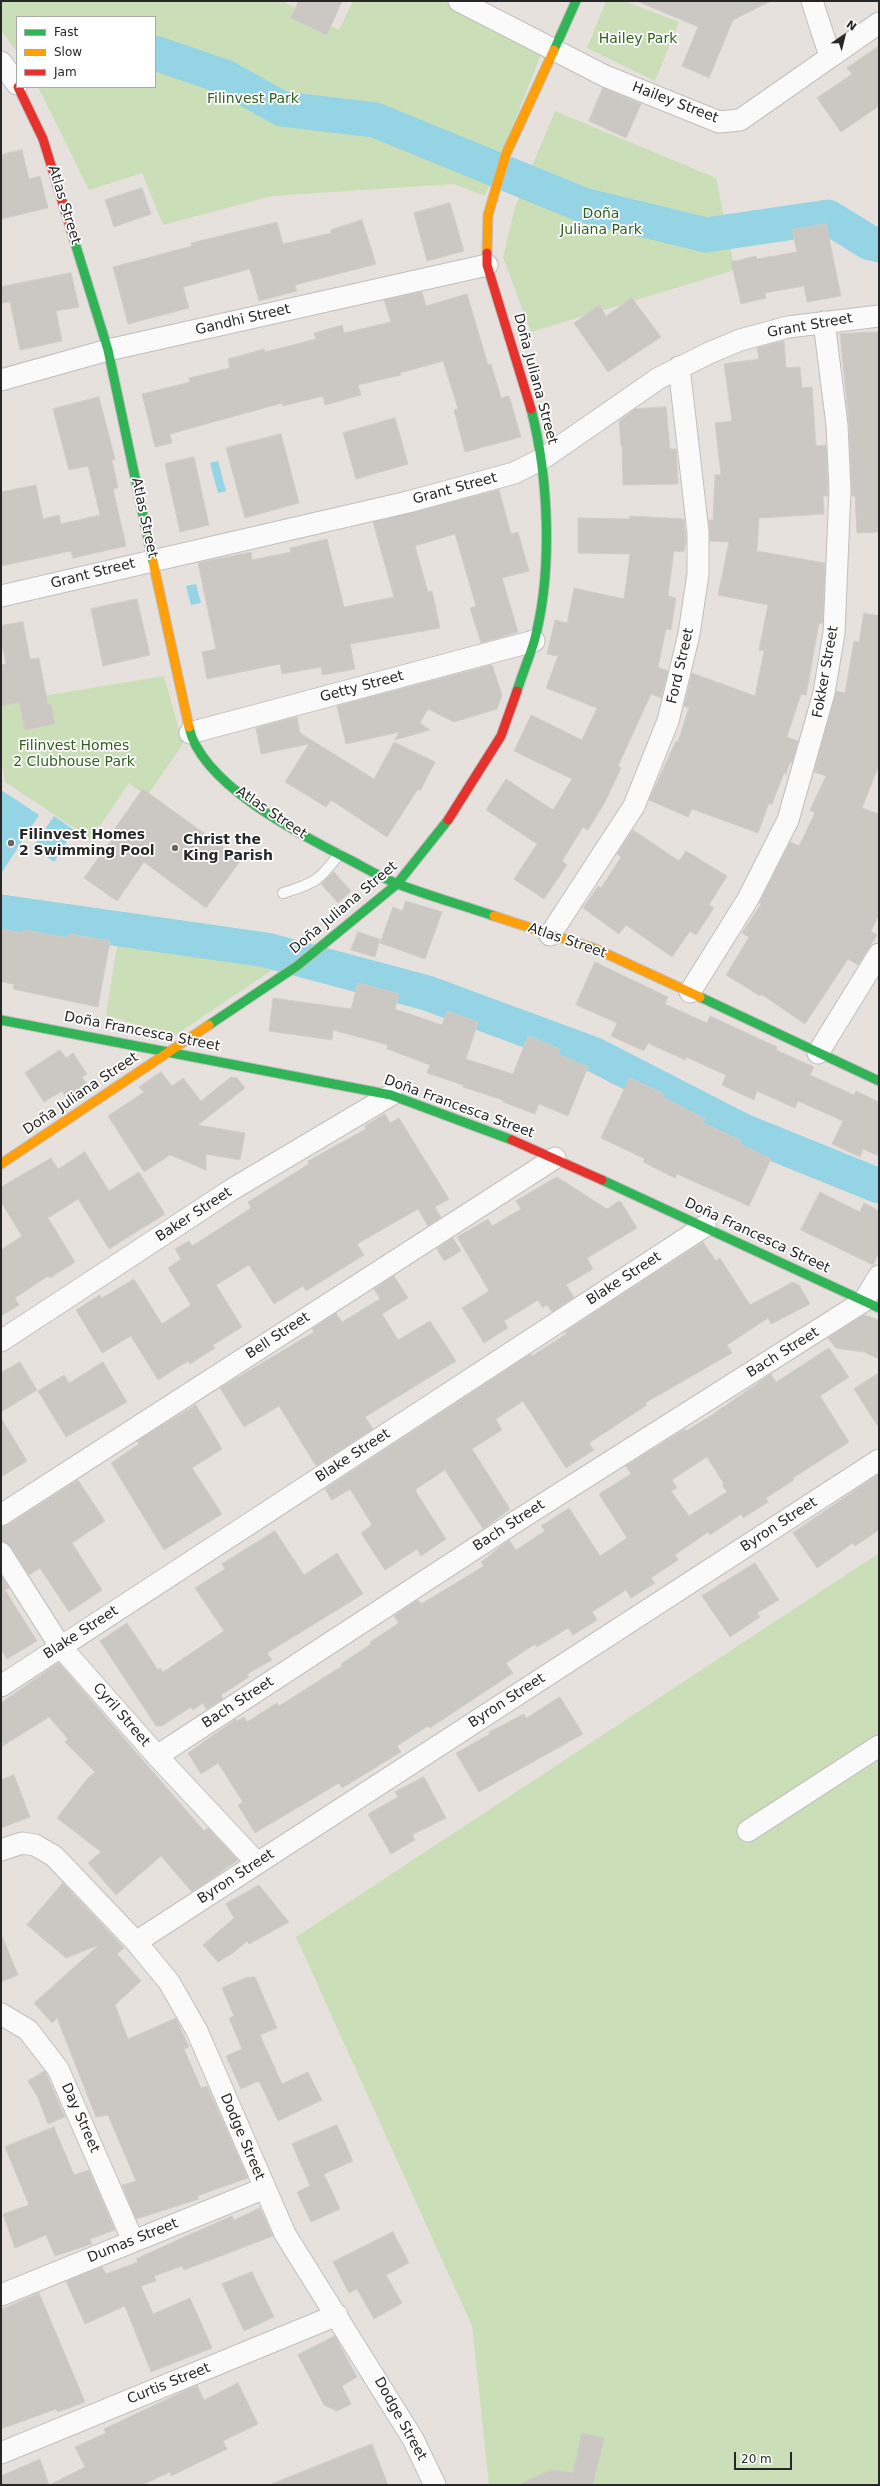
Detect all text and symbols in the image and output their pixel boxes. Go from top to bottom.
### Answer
legend [16,16,156,88]
north arrow [824,16,864,56]
text: N [844,18,859,34]
text: Fast [54,25,78,39]
park label: Hailey Park [599,31,677,47]
text: Slow [54,45,82,59]
text: Jam [54,65,77,79]
street label: Hailey Street [630,79,720,127]
park label: Filinvest Park [207,91,299,107]
street label: Atlas Street [44,164,84,246]
park label: Doña Juliana Park [560,206,642,238]
street label: Gandhi Street [194,301,292,339]
street label: Grant Street [766,310,854,342]
street label: Doña Juliana Street [509,312,561,446]
street label: Grant Street [411,470,499,508]
street label: Atlas Street [127,476,161,560]
street label: Grant Street [49,555,137,593]
street label: Fokker Street [810,625,842,719]
street label: Ford Street [664,626,698,706]
street label: Getty Street [318,668,406,706]
park label: Filinvest Homes 2 Clubhouse Park [13,738,135,770]
street label: Atlas Street [232,783,310,843]
place label: Filinvest Homes 2 Swimming Pool [19,827,155,860]
place label: Christ the King Parish [183,832,273,864]
marker: Filinvest Homes 2 Swimming Pool [6,838,16,848]
marker: Christ the King Parish [170,843,180,853]
street label: Doña Juliana Street [287,858,401,958]
street label: Atlas Street [526,920,608,962]
street label: Doña Francesca Street [63,1009,221,1055]
street label: Doña Juliana Street [20,1049,142,1139]
street label: Doña Francesca Street [382,1072,536,1142]
street label: Baker Street [153,1184,235,1246]
street label: Doña Francesca Street [682,1195,832,1277]
street label: Blake Street [584,1249,664,1309]
street label: Bell Street [243,1309,313,1363]
street label: Bach Street [744,1324,822,1382]
street label: Blake Street [313,1426,393,1486]
street label: Byron Street [738,1494,820,1556]
street label: Bach Street [470,1497,548,1555]
street label: Blake Street [41,1603,121,1663]
street label: Byron Street [466,1670,548,1732]
street label: Bach Street [199,1674,277,1732]
street label: Cyril Street [89,1680,153,1750]
street label: Byron Street [195,1846,277,1908]
street label: Day Street [57,2080,103,2156]
street label: Dodge Street [216,2091,268,2183]
street label: Dumas Street [85,2215,181,2267]
street label: Curtis Street [125,2360,213,2408]
street label: Dodge Street [370,2374,430,2464]
scale bar [736,2444,794,2470]
text: 20 m [741,2452,772,2466]

